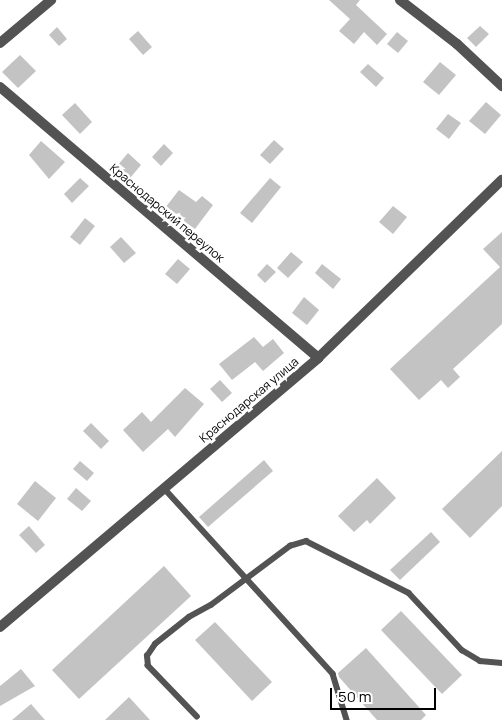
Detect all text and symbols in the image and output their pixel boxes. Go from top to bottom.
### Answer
street label: Краснодарский переулок [107,161,227,265]
street label: Краснодарская улица [197,354,301,446]
scale bar [332,678,438,710]
text: 50 m [338,686,372,707]

